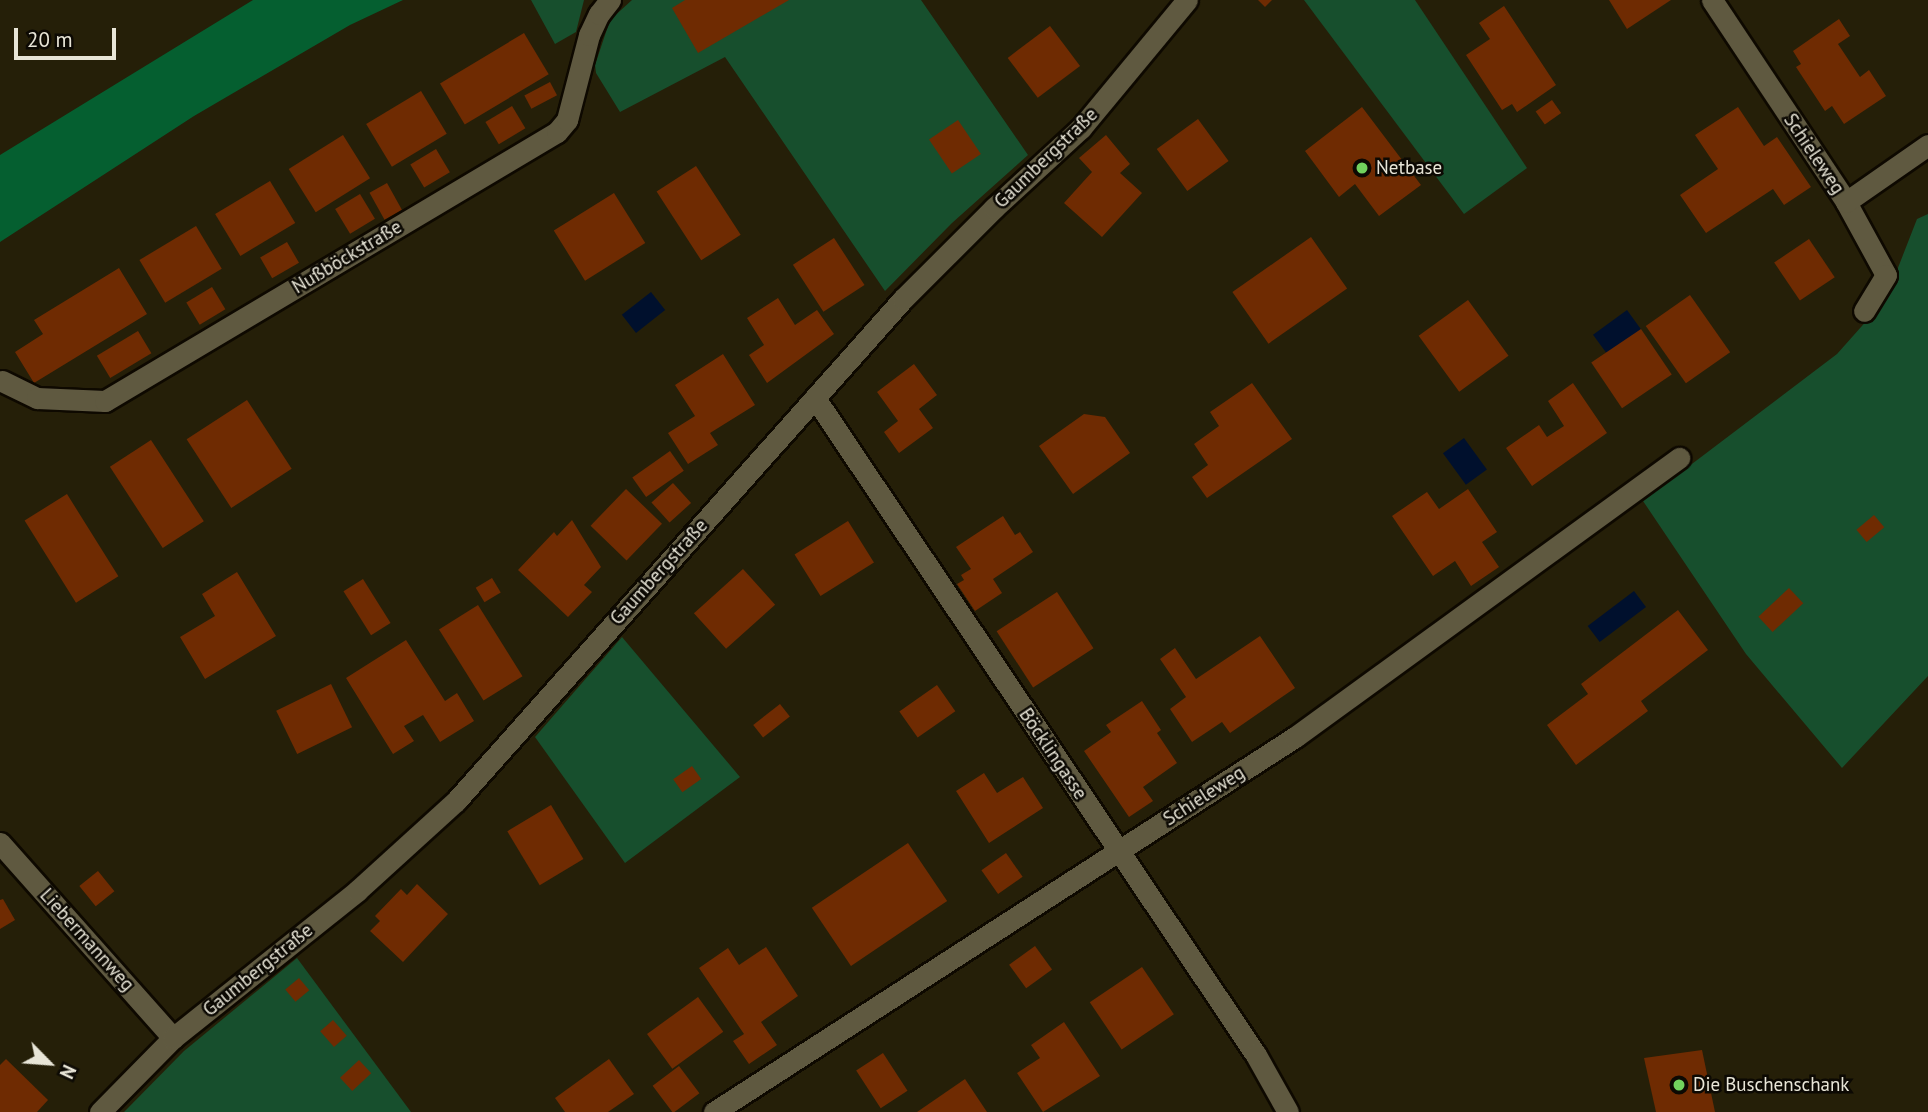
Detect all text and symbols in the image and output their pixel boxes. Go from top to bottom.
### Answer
scale bar [18,14,119,58]
text: 20 m [27,26,73,53]
street label: Gaumbergstraße [990,103,1102,213]
street label: Schieleweg [1779,109,1849,199]
place label: Netbase [1376,157,1442,179]
marker: Netbase [1354,160,1370,176]
street label: Nußböckstraße [288,215,406,299]
street label: Gaumbergstraße [606,514,712,630]
street label: Böcklingasse [1014,704,1092,804]
street label: Schieleweg [1159,761,1249,831]
street label: Liebermannweg [35,884,139,996]
street label: Gaumbergstraße [199,919,317,1021]
north arrow [14,1028,84,1098]
text: N [55,1061,82,1083]
place label: Die Buschenschank [1693,1074,1849,1096]
marker: Die Buschenschank [1671,1077,1687,1093]

